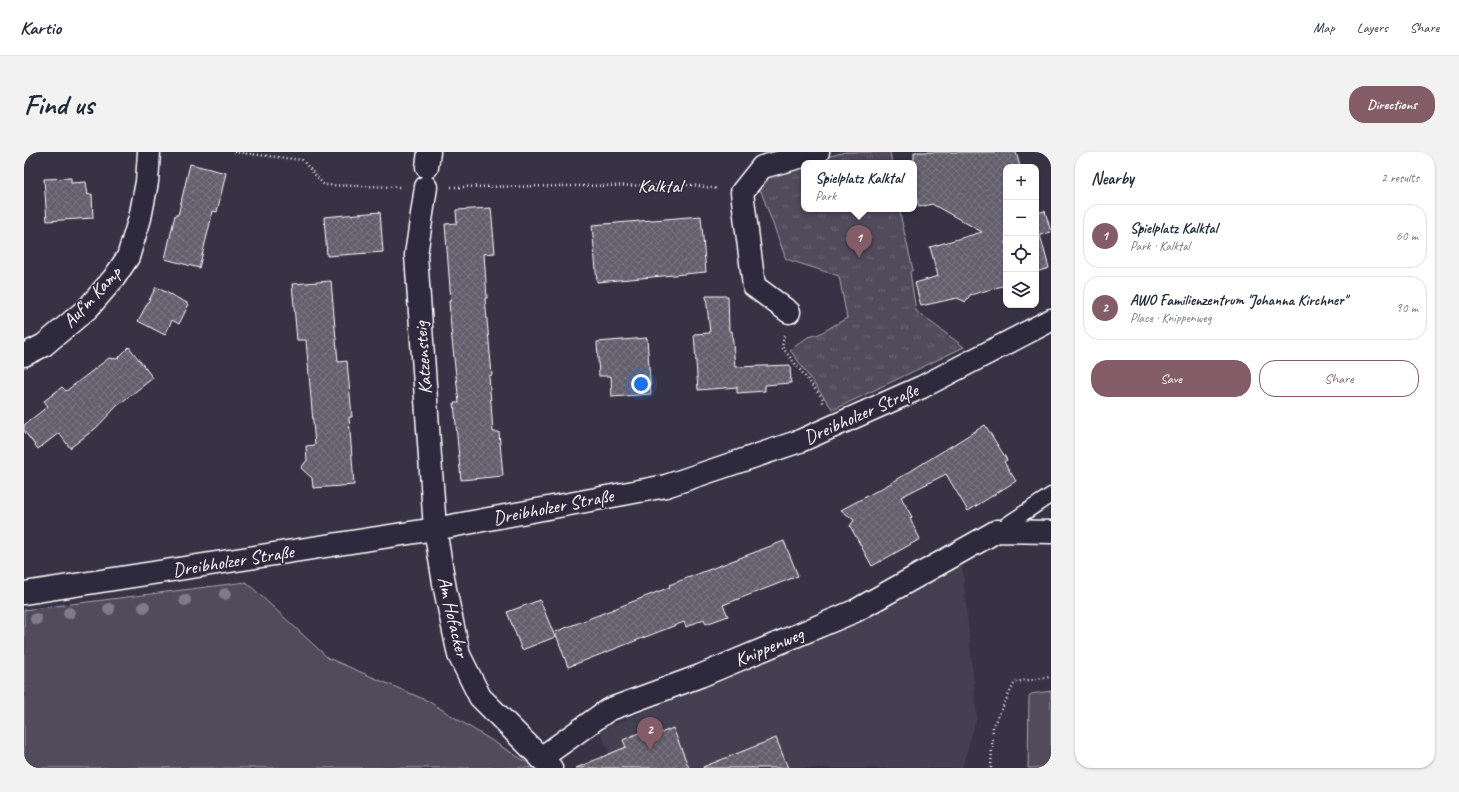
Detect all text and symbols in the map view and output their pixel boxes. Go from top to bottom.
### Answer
text: Kartio [20,16,61,40]
text: Map [1313,19,1335,36]
text: Layers [1357,19,1388,36]
text: Share [1410,19,1439,36]
button: Directions [1349,86,1435,123]
text: Find us [24,87,94,122]
popup [801,160,917,212]
map controls [1003,164,1039,308]
button: + [1003,164,1039,200]
text: Nearby [1091,168,1134,189]
text: Spielplatz Kalktal [815,169,903,188]
text: 2 results [1381,170,1419,186]
street label: Kalktal [638,174,686,198]
text: Park [815,188,836,204]
button: − [1003,200,1039,236]
text: Spielplatz Kalktal [1130,219,1217,238]
pin: 1 [846,225,872,258]
text: 1 [1102,228,1108,244]
text: 60 m [1396,228,1418,244]
button: locate [1003,236,1039,272]
text: Park · Kalktal [1130,238,1190,254]
street label: Auf'm Kamp [58,260,128,333]
button: layers [1003,272,1039,308]
text: AWO Familienzentrum "Johanna Kirchner" [1130,291,1347,310]
text: 2 [1102,300,1108,316]
text: 90 m [1396,300,1418,316]
text: Place · Knippenweg [1130,310,1211,326]
street label: Katzensteig [408,319,438,395]
button: Save [1091,360,1251,397]
button: Share [1259,360,1419,397]
your location [631,374,651,394]
street label: Dreibholzer Straße [800,377,923,450]
street label: Dreibholzer Straße [491,483,617,530]
street label: Dreibholzer Straße [171,539,297,582]
street label: Am Hofacker [432,574,474,661]
street label: Knippenweg [731,621,808,672]
pin: 2 [637,717,663,750]

